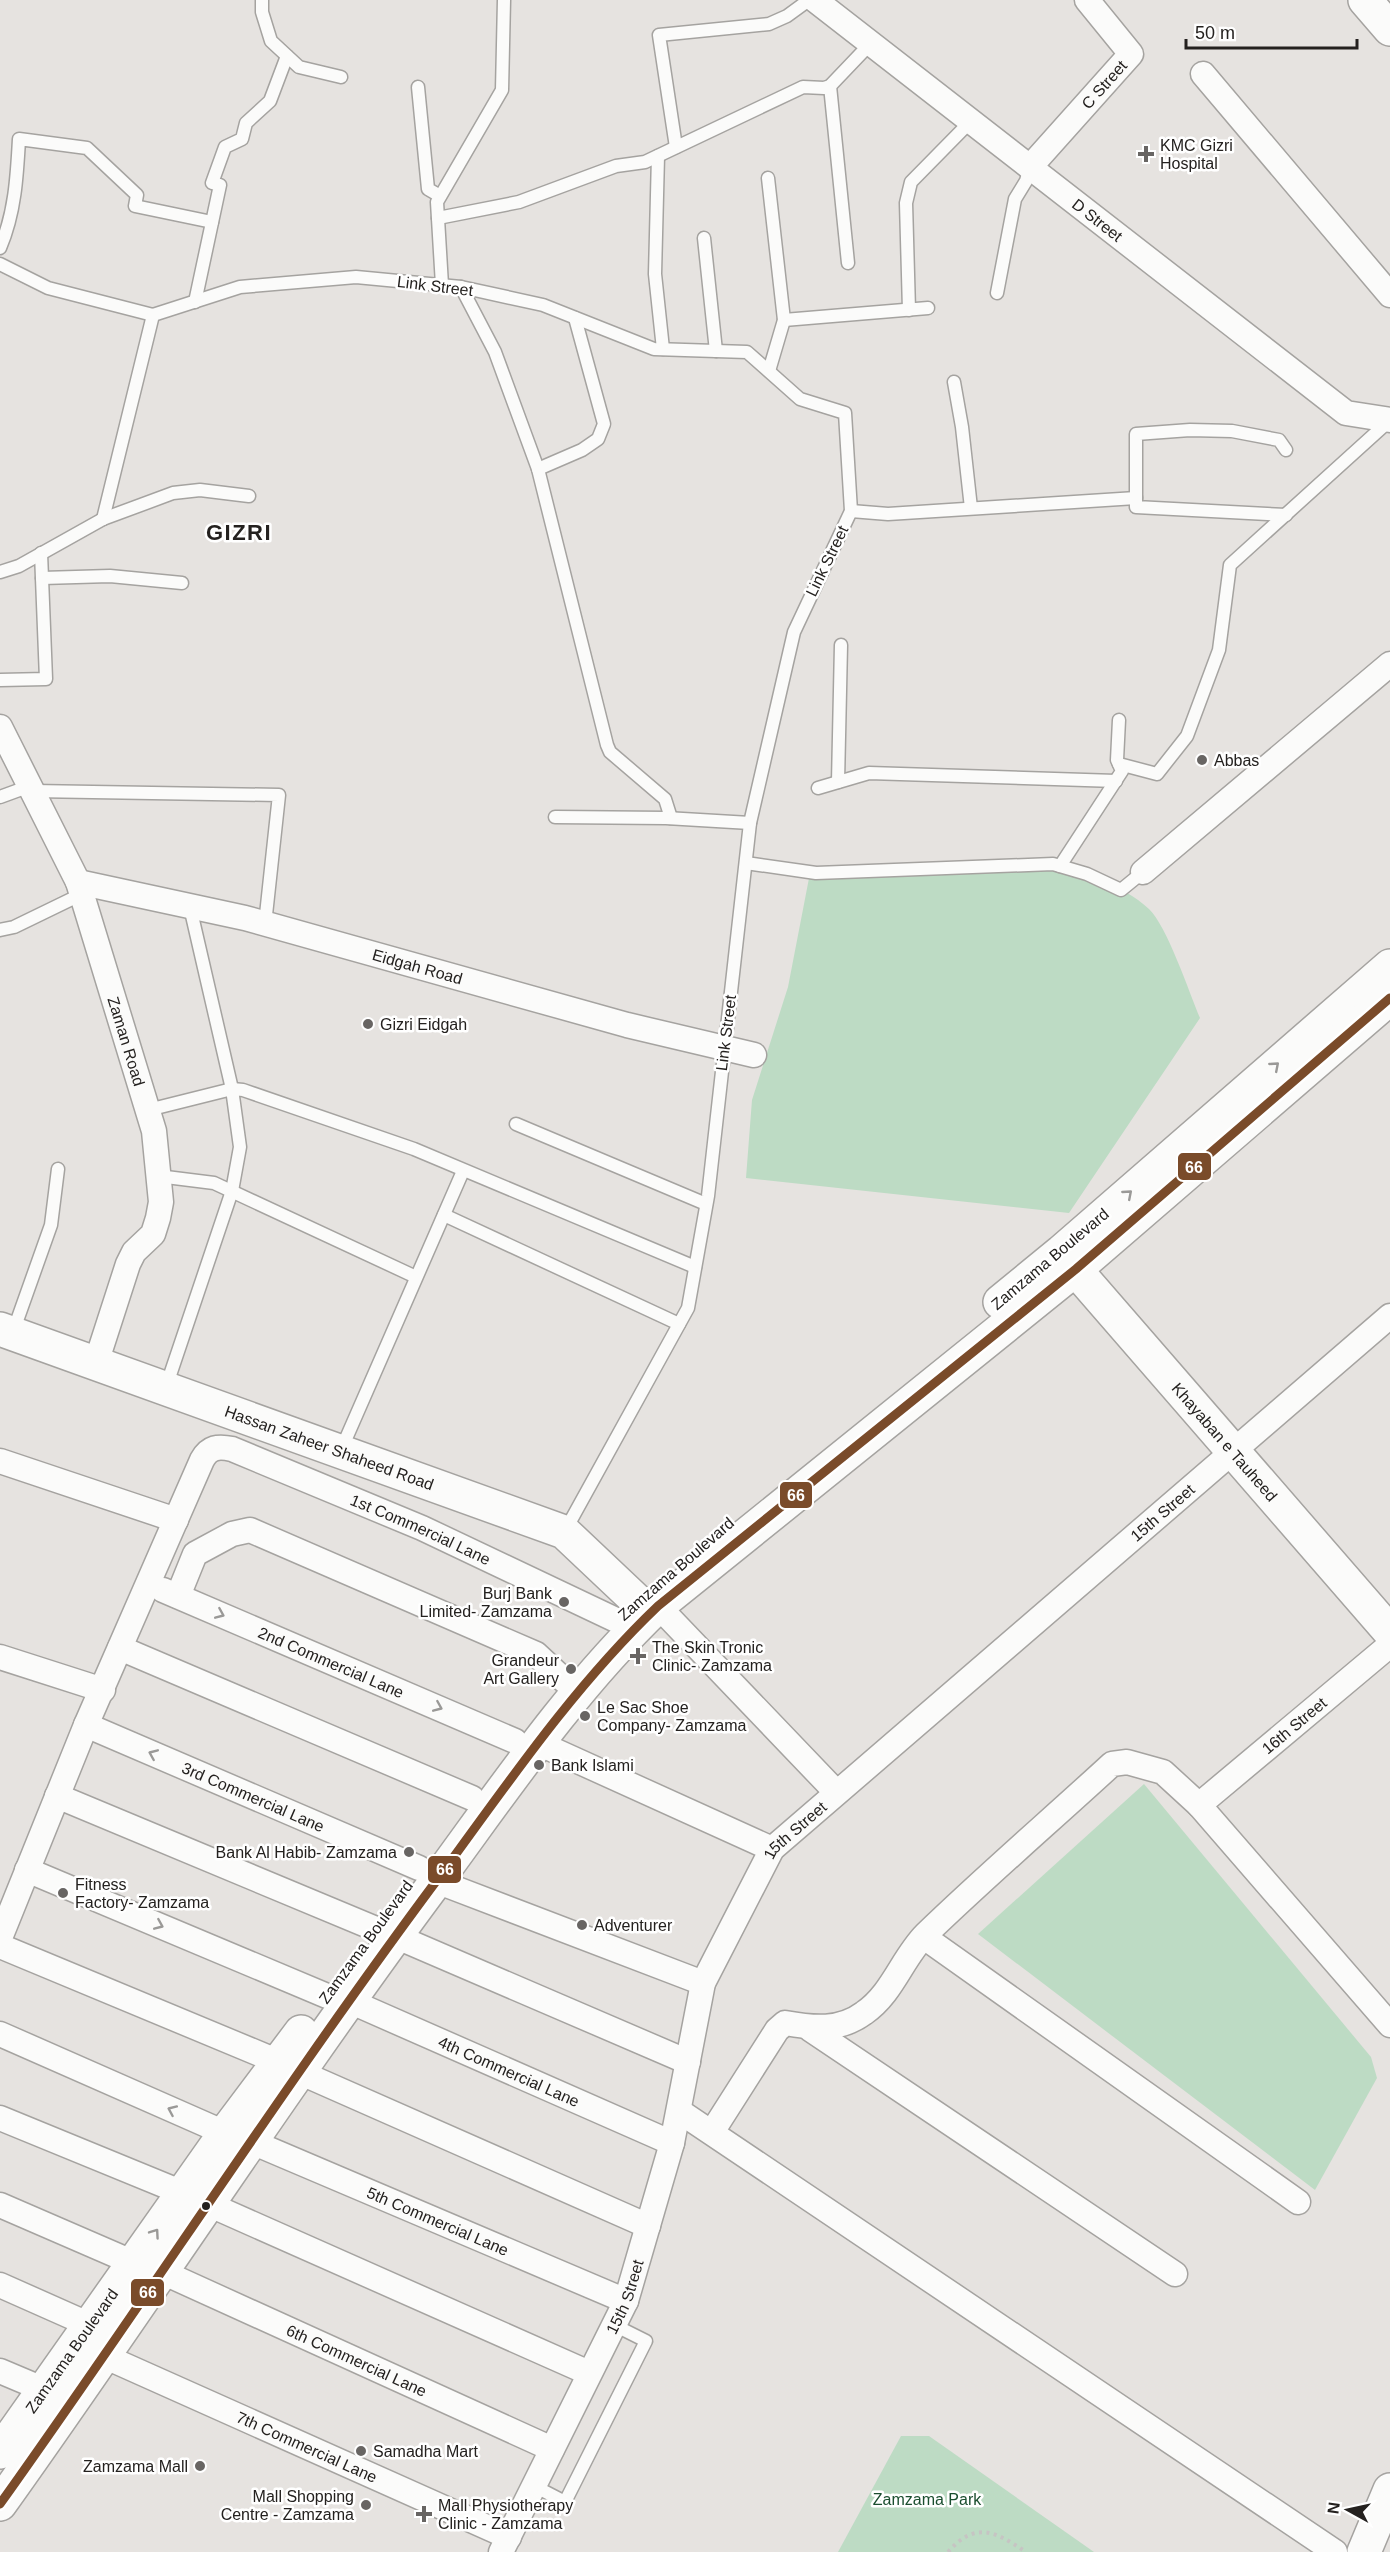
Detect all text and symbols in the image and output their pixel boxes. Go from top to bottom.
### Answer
scale bar [1186,12,1357,50]
text: 50 m [1195,23,1235,43]
street label: C Street [1078,56,1130,112]
place label: KMC Gizri Hospital [1160,137,1233,172]
marker: KMC Gizri Hospital [1137,145,1155,163]
street label: D Street [1069,195,1126,245]
street label: Link Street [396,273,475,299]
district label: GIZRI [206,520,272,545]
street label: Link Street [803,522,852,599]
place label: Abbas [1214,752,1259,769]
marker: Abbas [1195,753,1209,767]
street label: Eidgah Road [371,946,464,987]
street label: Link Street [713,993,739,1072]
street label: Zaman Road [105,994,148,1088]
place label: Gizri Eidgah [380,1016,467,1033]
marker: Gizri Eidgah [361,1017,375,1031]
one-way arrow [1268,1062,1279,1073]
line badge: 66 [1177,1152,1212,1181]
text: 66 [1185,1159,1203,1176]
one-way arrow [1121,1190,1132,1201]
street label: Zamzama Boulevard [988,1205,1112,1313]
street label: Khayaban e Tauheed [1169,1379,1281,1504]
street label: Hassan Zaheer Shaheed Road [223,1402,436,1493]
street label: 15th Street [1127,1480,1198,1544]
line badge: 66 [779,1481,813,1509]
text: 66 [787,1487,805,1504]
street label: 1st Commercial Lane [348,1491,493,1568]
street label: Zamzama Boulevard [615,1514,737,1624]
place label: Burj Bank Limited- Zamzama [420,1585,553,1620]
marker: Burj Bank Limited- Zamzama [557,1595,571,1609]
one-way arrow [214,1607,225,1619]
street label: 2nd Commercial Lane [256,1623,407,1701]
place label: The Skin Tronic Clinic- Zamzama [652,1639,772,1674]
marker: The Skin Tronic Clinic- Zamzama [629,1647,647,1665]
place label: Grandeur Art Gallery [483,1652,560,1687]
marker: Grandeur Art Gallery [564,1662,578,1676]
street label: 16th Street [1259,1693,1330,1757]
place label: Le Sac Shoe Company- Zamzama [597,1699,746,1734]
one-way arrow [432,1700,443,1712]
marker: Le Sac Shoe Company- Zamzama [578,1709,592,1723]
one-way arrow [148,1749,159,1761]
place label: Bank Islami [551,1757,634,1774]
marker: Bank Islami [532,1758,546,1772]
street label: 3rd Commercial Lane [180,1759,327,1835]
street label: 15th Street [760,1797,830,1862]
place label: Bank Al Habib- Zamzama [216,1844,397,1861]
marker: Bank Al Habib- Zamzama [402,1845,416,1859]
line badge: 66 [427,1855,462,1884]
text: 66 [436,1861,454,1878]
place label: Fitness Factory- Zamzama [75,1876,209,1911]
street label: Zamzama Boulevard [316,1877,416,2007]
marker: Fitness Factory- Zamzama [56,1886,70,1900]
place label: Adventurer [594,1917,673,1934]
one-way arrow [152,1918,163,1930]
marker: Adventurer [575,1918,589,1932]
street label: 4th Commercial Lane [436,2033,582,2110]
one-way arrow [167,2105,178,2117]
street label: 5th Commercial Lane [365,2183,511,2259]
unlabelled marker [200,2200,212,2212]
one-way arrow [148,2229,159,2240]
street label: 15th Street [603,2257,646,2337]
line badge: 66 [130,2278,165,2307]
text: 66 [139,2284,157,2301]
street label: Zamzama Boulevard [22,2285,121,2416]
street label: 6th Commercial Lane [284,2321,430,2400]
street label: 7th Commercial Lane [234,2408,380,2486]
place label: Samadha Mart [373,2443,478,2460]
marker: Samadha Mart [354,2444,368,2458]
place label: Zamzama Mall [83,2458,188,2475]
marker: Zamzama Mall [193,2459,207,2473]
north arrow [1318,2480,1378,2540]
place label: Mall Shopping Centre - Zamzama [221,2488,354,2523]
park label: Zamzama Park [873,2491,982,2508]
place label: Mall Physiotherapy Clinic - Zamzama [438,2497,573,2532]
marker: Mall Shopping Centre - Zamzama [359,2498,373,2512]
text: N [1324,2501,1343,2515]
marker: Mall Physiotherapy Clinic - Zamzama [415,2505,433,2523]

